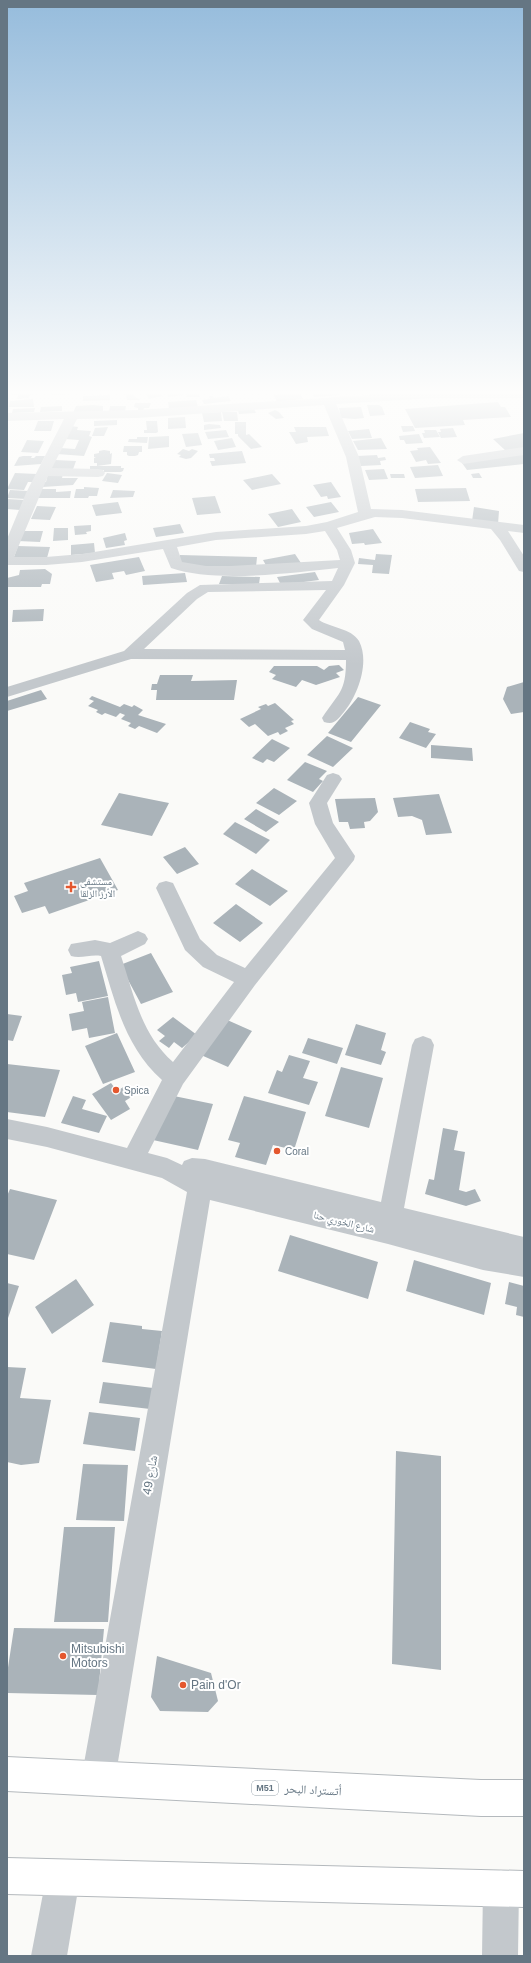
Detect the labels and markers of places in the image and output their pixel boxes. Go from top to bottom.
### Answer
place label: مستشفى الأرز الزلقا [80,876,115,899]
marker: مستشفى الأرز الزلقا [65,881,77,893]
marker: Spica [111,1085,121,1095]
place label: Spica [124,1085,149,1096]
marker: Coral [272,1146,282,1156]
place label: Coral [285,1146,309,1157]
place label: Mitsubishi Motors [71,1642,124,1670]
marker: Mitsubishi Motors [58,1651,68,1661]
place label: Pain d'Or [191,1678,241,1692]
marker: Pain d'Or [178,1680,188,1690]

